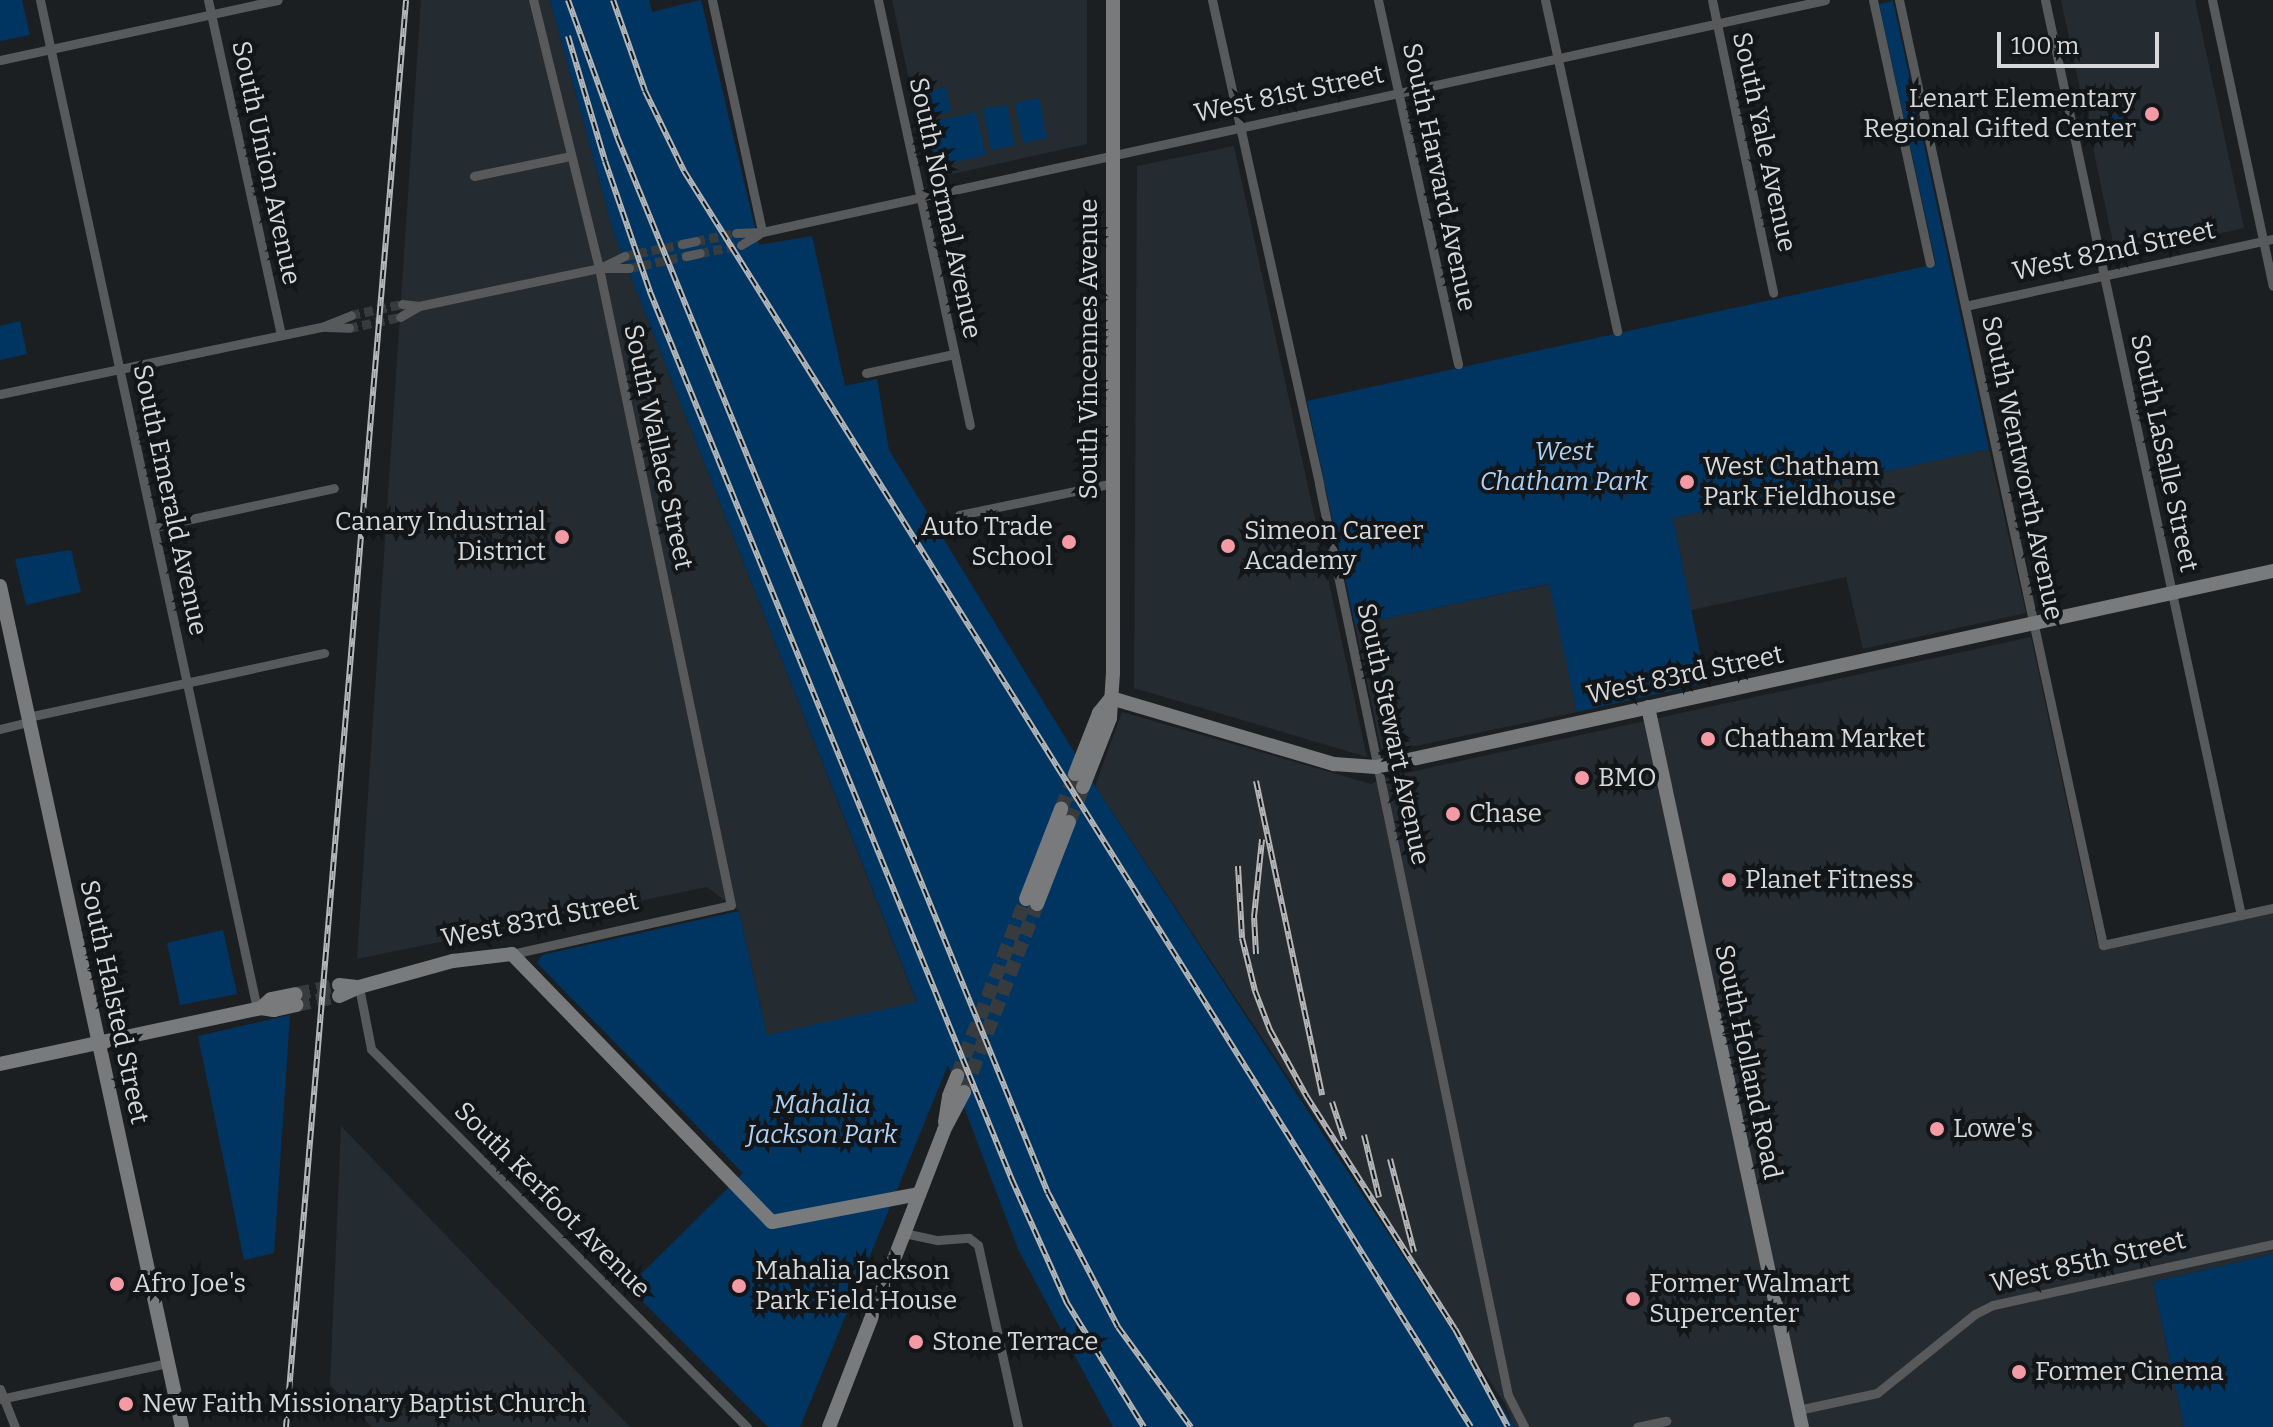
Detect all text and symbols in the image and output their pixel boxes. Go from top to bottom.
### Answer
scale bar [2001,16,2163,66]
street label: South Yale Avenue [1725,29,1803,255]
text: 100 m [2011,32,2079,60]
street label: South Union Avenue [225,38,307,288]
street label: South Harvard Avenue [1395,40,1483,314]
street label: West 81st Street [1192,59,1386,129]
street label: South Normal Avenue [902,75,988,341]
place label: Lenart Elementary Regional Gifted Center [1863,83,2136,144]
marker: Lenart Elementary Regional Gifted Center [2143,105,2161,123]
street label: South Vincennes Avenue [1073,198,1105,500]
street label: West 82nd Street [2010,214,2218,288]
street label: South Wentworth Avenue [1975,313,2069,623]
street label: South Wallace Street [617,321,699,573]
street label: South LaSalle Street [2124,331,2204,575]
street label: South Emerald Avenue [126,362,214,638]
park label: West Chatham Park [1480,436,1648,498]
place label: West Chatham Park Fieldhouse [1703,451,1896,512]
marker: West Chatham Park Fieldhouse [1678,473,1696,491]
place label: Canary Industrial District [335,506,546,568]
place label: Auto Trade School [921,511,1053,572]
place label: Simeon Career Academy [1244,515,1423,576]
marker: Canary Industrial District [553,528,571,546]
marker: Auto Trade School [1060,533,1078,551]
marker: Simeon Career Academy [1219,537,1237,555]
street label: South Stewart Avenue [1350,600,1436,868]
street label: West 83rd Street [1584,639,1786,711]
place label: Chatham Market [1724,723,1925,755]
marker: Chatham Market [1699,730,1717,748]
place label: BMO [1598,762,1657,794]
marker: BMO [1573,769,1591,787]
place label: Chase [1469,798,1542,830]
marker: Chase [1444,805,1462,823]
place label: Planet Fitness [1745,864,1914,896]
marker: Planet Fitness [1720,871,1738,889]
street label: South Halsted Street [73,877,155,1127]
street label: West 83rd Street [439,886,641,954]
street label: South Holland Road [1708,942,1788,1182]
park label: Mahalia Jackson Park [747,1089,897,1150]
street label: South Kerfoot Avenue [448,1096,656,1304]
place label: Lowe's [1953,1113,2033,1145]
marker: Lowe's [1928,1120,1946,1138]
street label: West 85th Street [1987,1224,2189,1300]
place label: Mahalia Jackson Park Field House [755,1255,957,1316]
place label: Afro Joe's [133,1268,246,1300]
place label: Former Walmart Supercenter [1649,1268,1850,1330]
marker: Afro Joe's [108,1275,126,1293]
marker: Mahalia Jackson Park Field House [730,1277,748,1295]
marker: Former Walmart Supercenter [1624,1290,1642,1308]
place label: Stone Terrace [932,1326,1098,1358]
marker: Stone Terrace [907,1333,925,1351]
place label: Former Cinema [2035,1356,2224,1388]
marker: Former Cinema [2010,1363,2028,1381]
place label: New Faith Missionary Baptist Church [142,1388,586,1420]
marker: New Faith Missionary Baptist Church [117,1395,135,1413]

